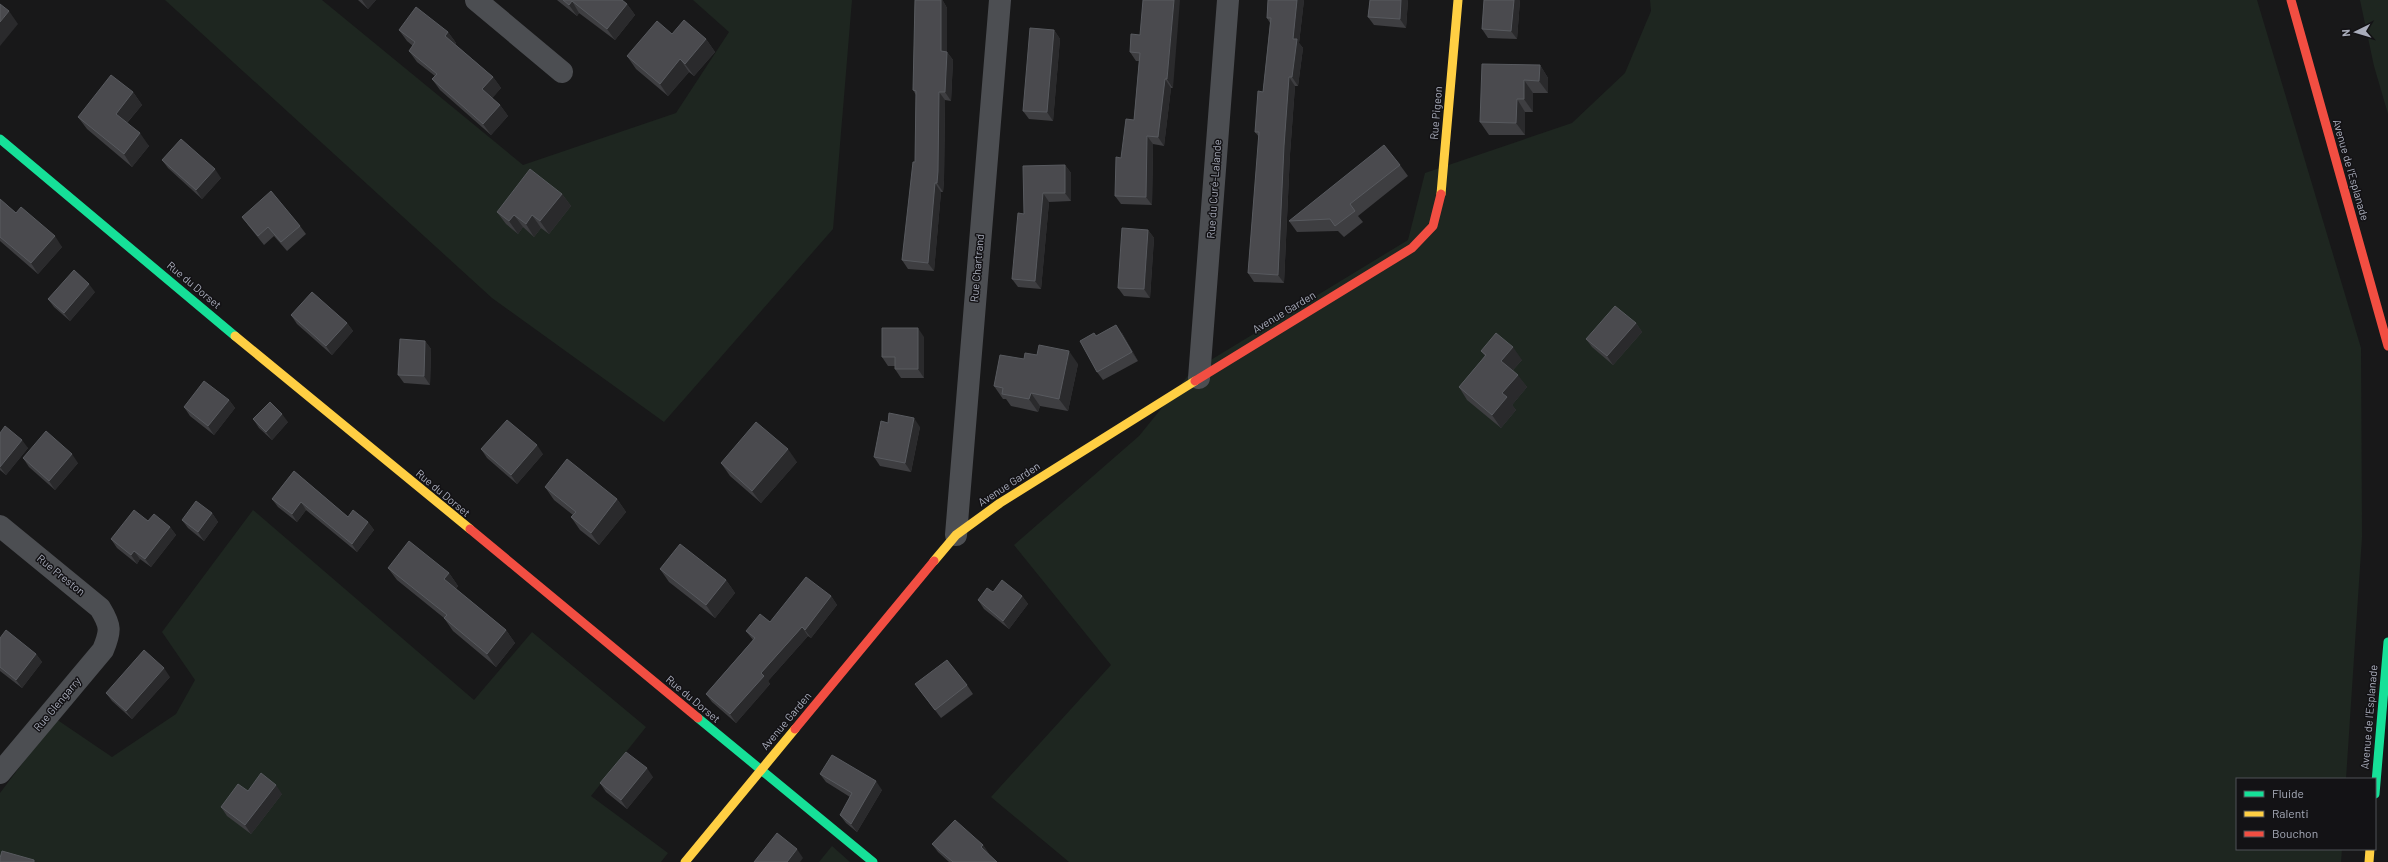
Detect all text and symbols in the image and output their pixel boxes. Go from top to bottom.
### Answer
north arrow [2336,12,2376,52]
text: N [2339,29,2352,37]
street label: Rue Pigeon [1427,86,1444,140]
street label: Avenue de l'Esplanade [2331,118,2372,222]
street label: Rue du Curé-Lalande [1204,139,1223,239]
street label: Rue Chartrand [967,233,986,303]
street label: Rue du Dorset [165,258,224,311]
street label: Avenue Garden [1250,288,1318,335]
street label: Avenue Garden [975,459,1042,508]
street label: Rue du Dorset [414,466,473,519]
street label: Rue Preston [35,551,88,598]
street label: Avenue de l'Esplanade [2357,664,2380,770]
street label: Rue du Dorset [664,672,723,725]
street label: Rue Glengarry [30,674,83,733]
street label: Avenue Garden [758,689,814,752]
legend [2236,778,2376,850]
text: Fluide [2272,786,2304,800]
text: Ralenti [2272,806,2309,820]
text: Bouchon [2272,826,2318,840]

